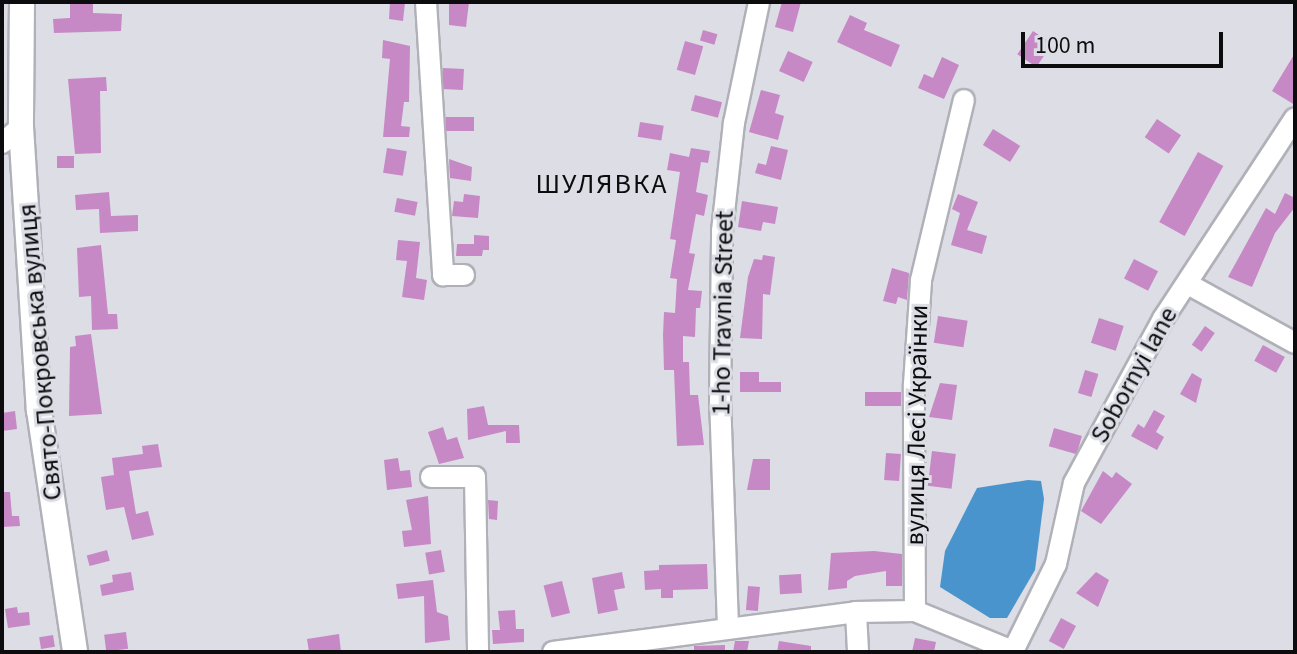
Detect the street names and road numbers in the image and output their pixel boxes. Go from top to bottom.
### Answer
street label: Свято-Покровська вулиця [11,202,69,502]
street label: 1-ho Travnia Street [706,210,740,416]
street label: Sobornyi lane [1084,302,1184,448]
street label: вулиця Лесі Українки [899,304,935,546]

